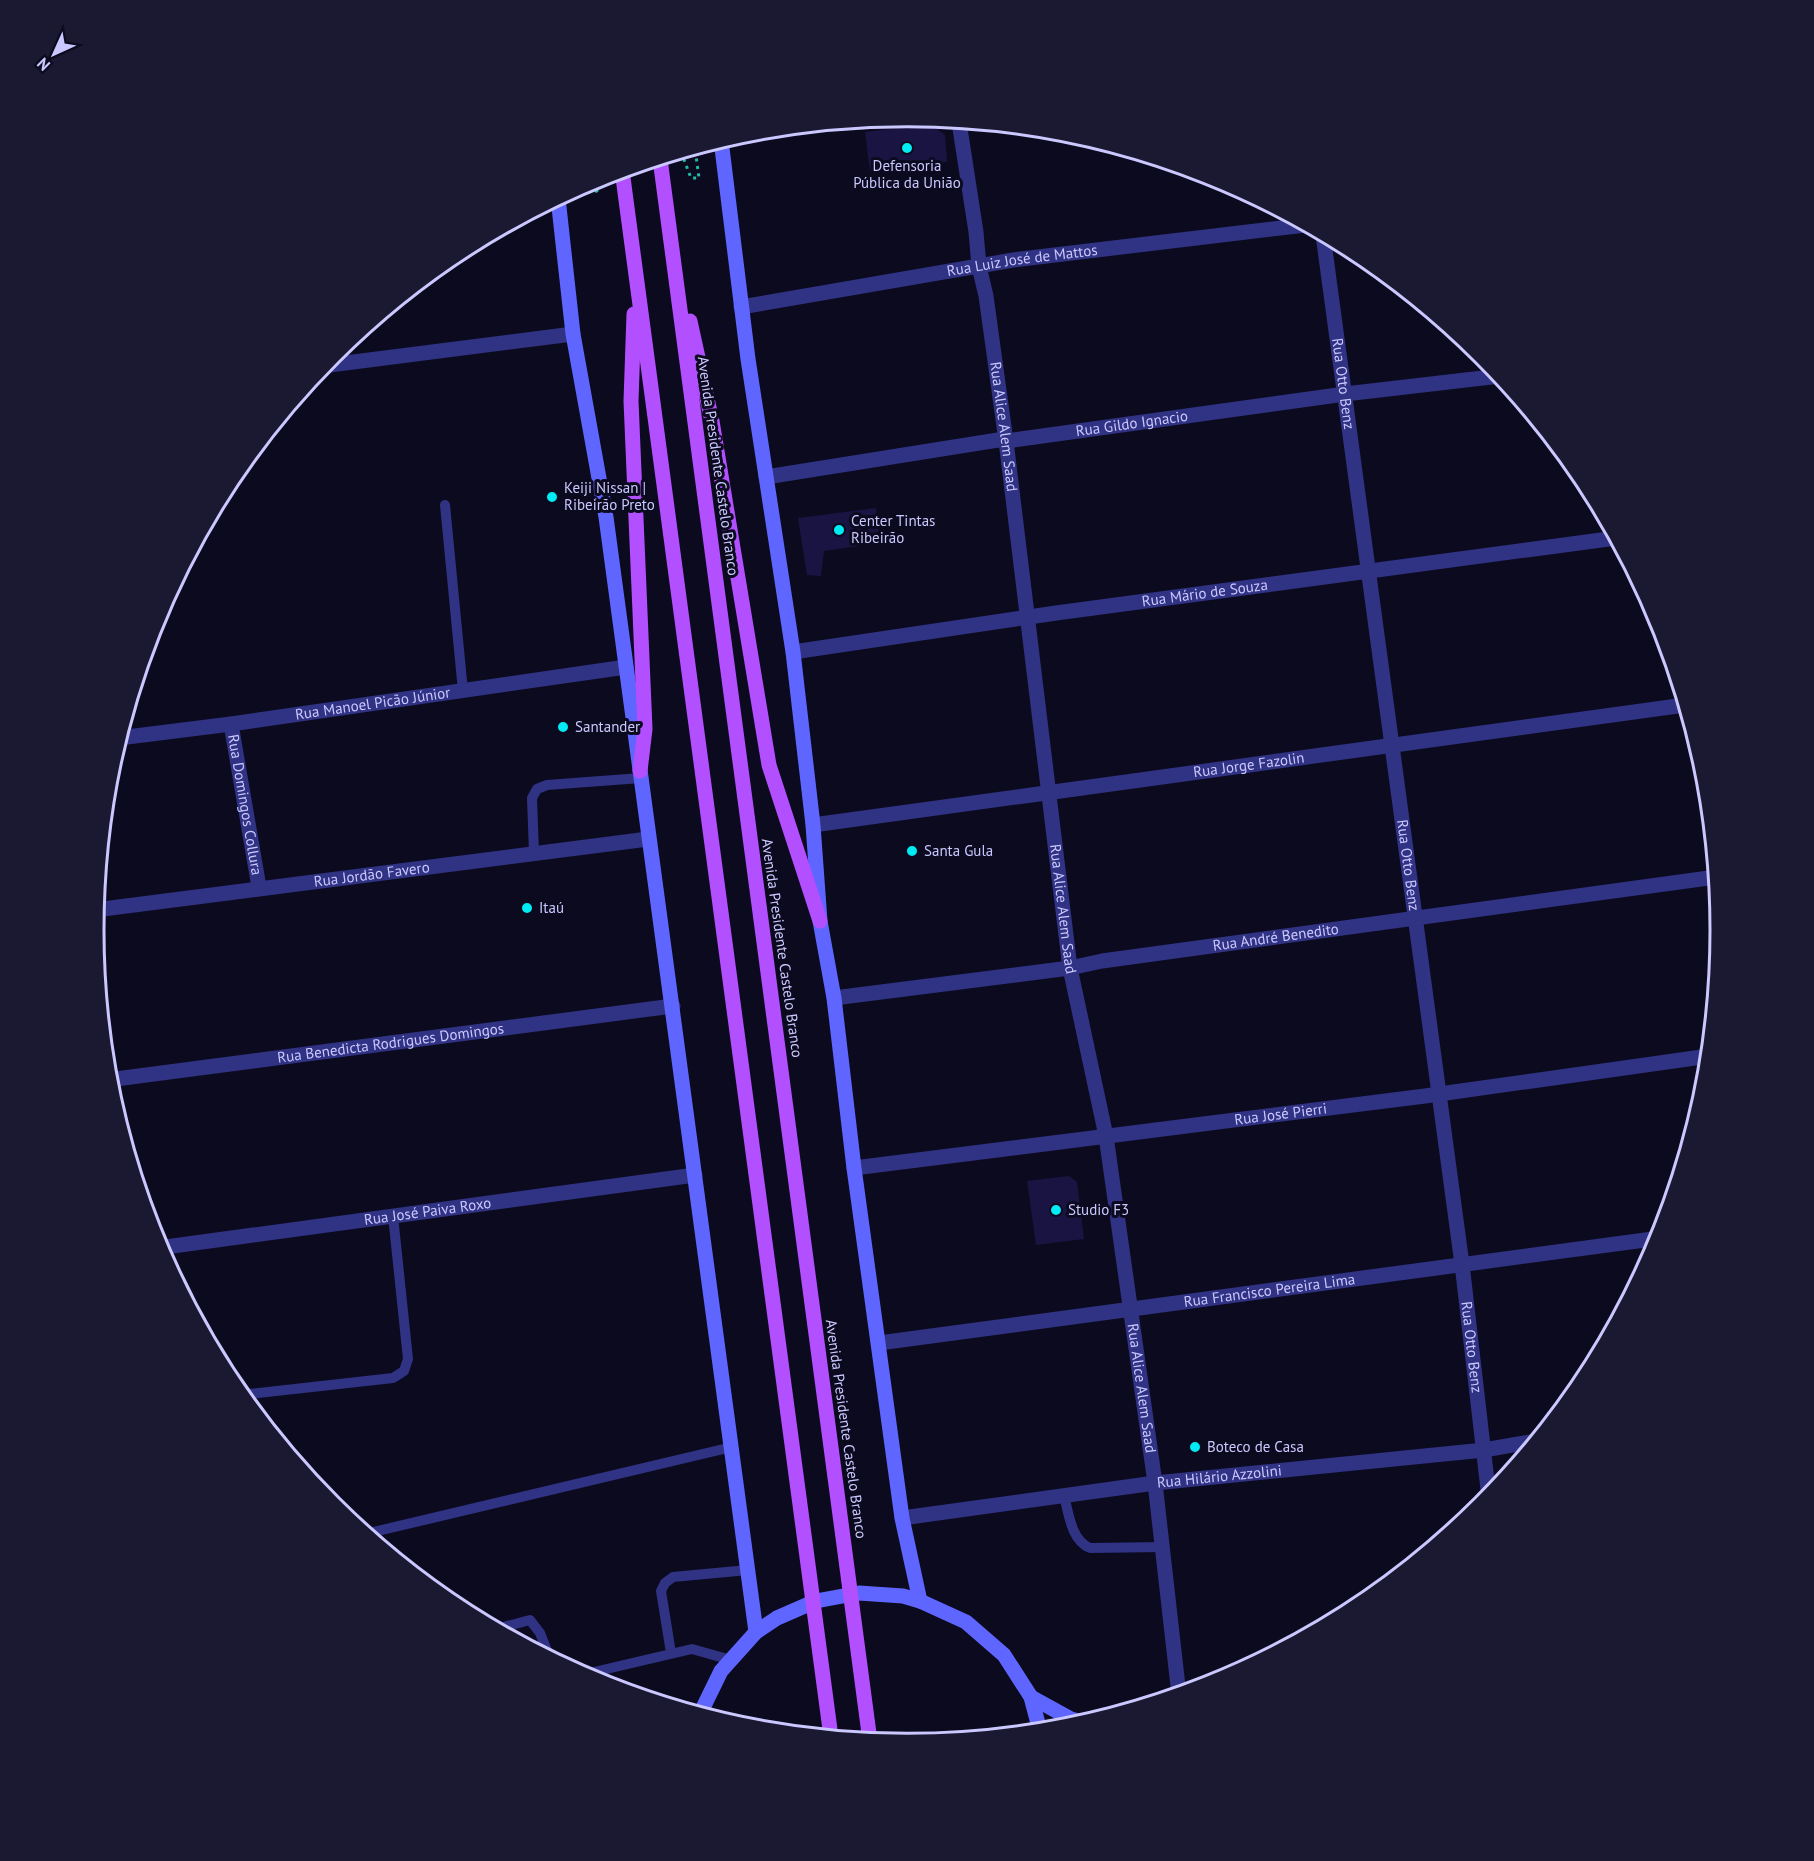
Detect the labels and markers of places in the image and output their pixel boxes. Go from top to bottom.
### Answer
marker: Defensoria Pública da União [900,141,914,155]
place label: Defensoria Pública da União [853,156,961,192]
place label: Keiji Nissan | Ribeirão Preto [564,478,655,514]
marker: Keiji Nissan | Ribeirão Preto [545,490,559,504]
place label: Center Tintas Ribeirão [851,511,935,547]
marker: Center Tintas Ribeirão [832,523,846,537]
place label: Santander [575,717,640,736]
marker: Santander [556,720,570,734]
place label: Santa Gula [924,841,993,860]
marker: Santa Gula [905,844,919,858]
place label: Itaú [539,898,564,917]
marker: Itaú [520,901,534,915]
place label: Studio F3 [1068,1200,1129,1219]
marker: Studio F3 [1049,1203,1063,1217]
place label: Boteco de Casa [1207,1437,1304,1456]
marker: Boteco de Casa [1188,1440,1202,1454]

